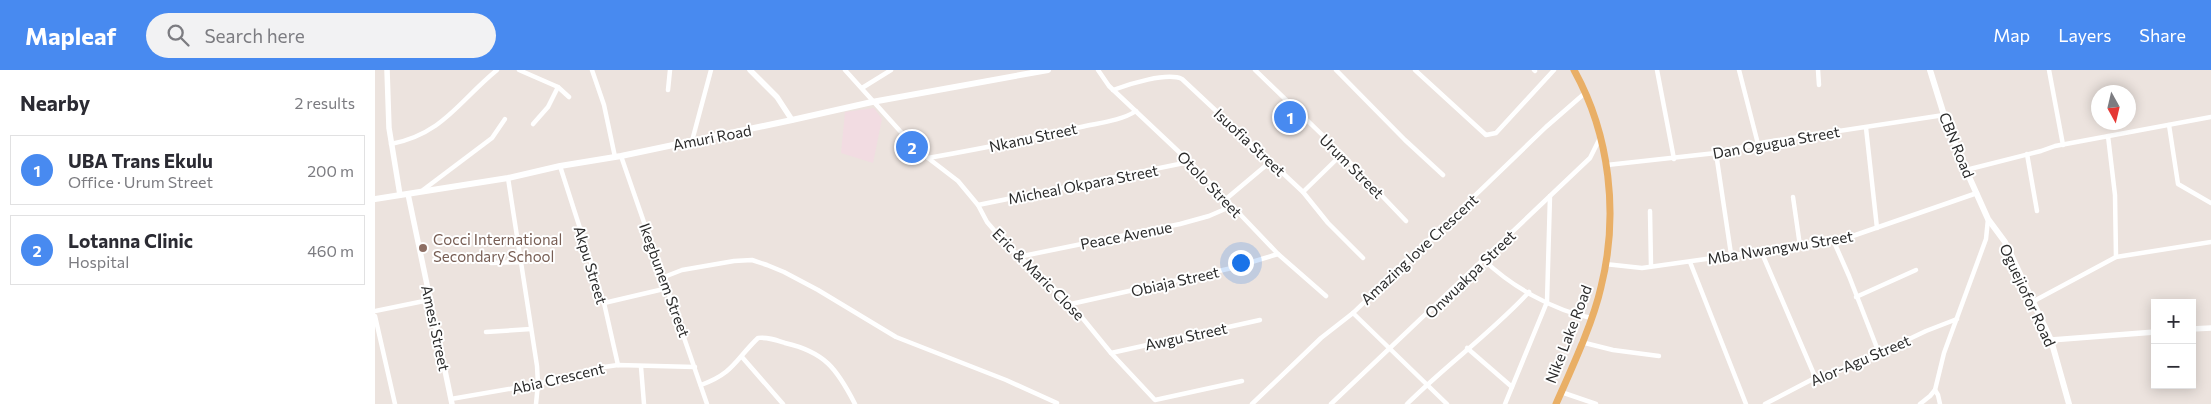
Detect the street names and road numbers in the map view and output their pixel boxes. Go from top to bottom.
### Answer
street label: Isuofia Street [1211,104,1289,180]
street label: CBN Road [1936,110,1978,180]
street label: Nkanu Street [987,119,1079,155]
street label: Amuri Road [671,121,753,153]
street label: Dan Ogugua Street [1711,122,1841,162]
street label: Urum Street [1316,130,1388,202]
street label: Otolo Street [1174,147,1246,221]
street label: Micheal Okpara Street [1006,161,1160,207]
street label: Amazing love Crescent [1357,190,1481,308]
street label: Peace Avenue [1079,217,1174,253]
street label: Ikegbunem Street [636,220,694,340]
street label: Akpu Street [571,224,611,306]
street label: Eric & Maric Close [989,224,1089,324]
street label: Onwuakpa Street [1421,226,1519,322]
street label: Mba Nwangwu Street [1706,227,1854,267]
street label: Oguejiofor Road [1996,241,2060,349]
street label: Obiaja Street [1129,262,1221,300]
street label: Nike Lake Road [1541,282,1595,386]
street label: Amesi Street [418,283,454,373]
street label: Awgu Street [1143,319,1229,353]
street label: Alor-Agu Street [1807,331,1913,389]
street label: Abia Crescent [510,359,606,397]

